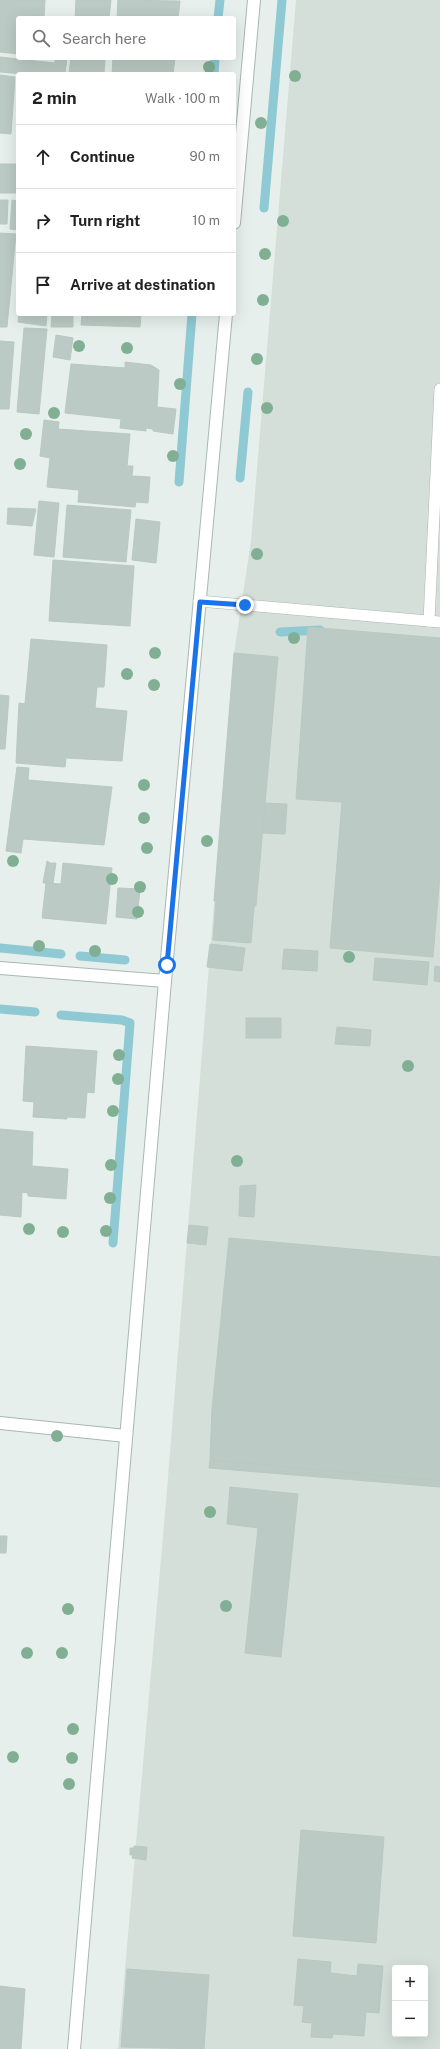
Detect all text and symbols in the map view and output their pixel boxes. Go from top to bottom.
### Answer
search box [16,16,236,60]
icon: search [30,27,52,49]
text: Search here [62,30,146,47]
text: 2 min [32,88,77,108]
text: Walk · 100 m [145,91,220,106]
icon: ahead [32,146,54,168]
text: Continue [70,148,135,165]
text: 90 m [190,149,220,164]
icon: right [32,210,54,232]
text: Turn right [70,212,140,229]
text: 10 m [192,213,220,228]
icon: arrive [32,274,54,296]
text: Arrive at destination [70,276,215,293]
route end [236,596,254,614]
route start [158,956,176,974]
map controls [392,1965,428,2037]
button: + [392,1965,428,2001]
button: − [392,2001,428,2037]

